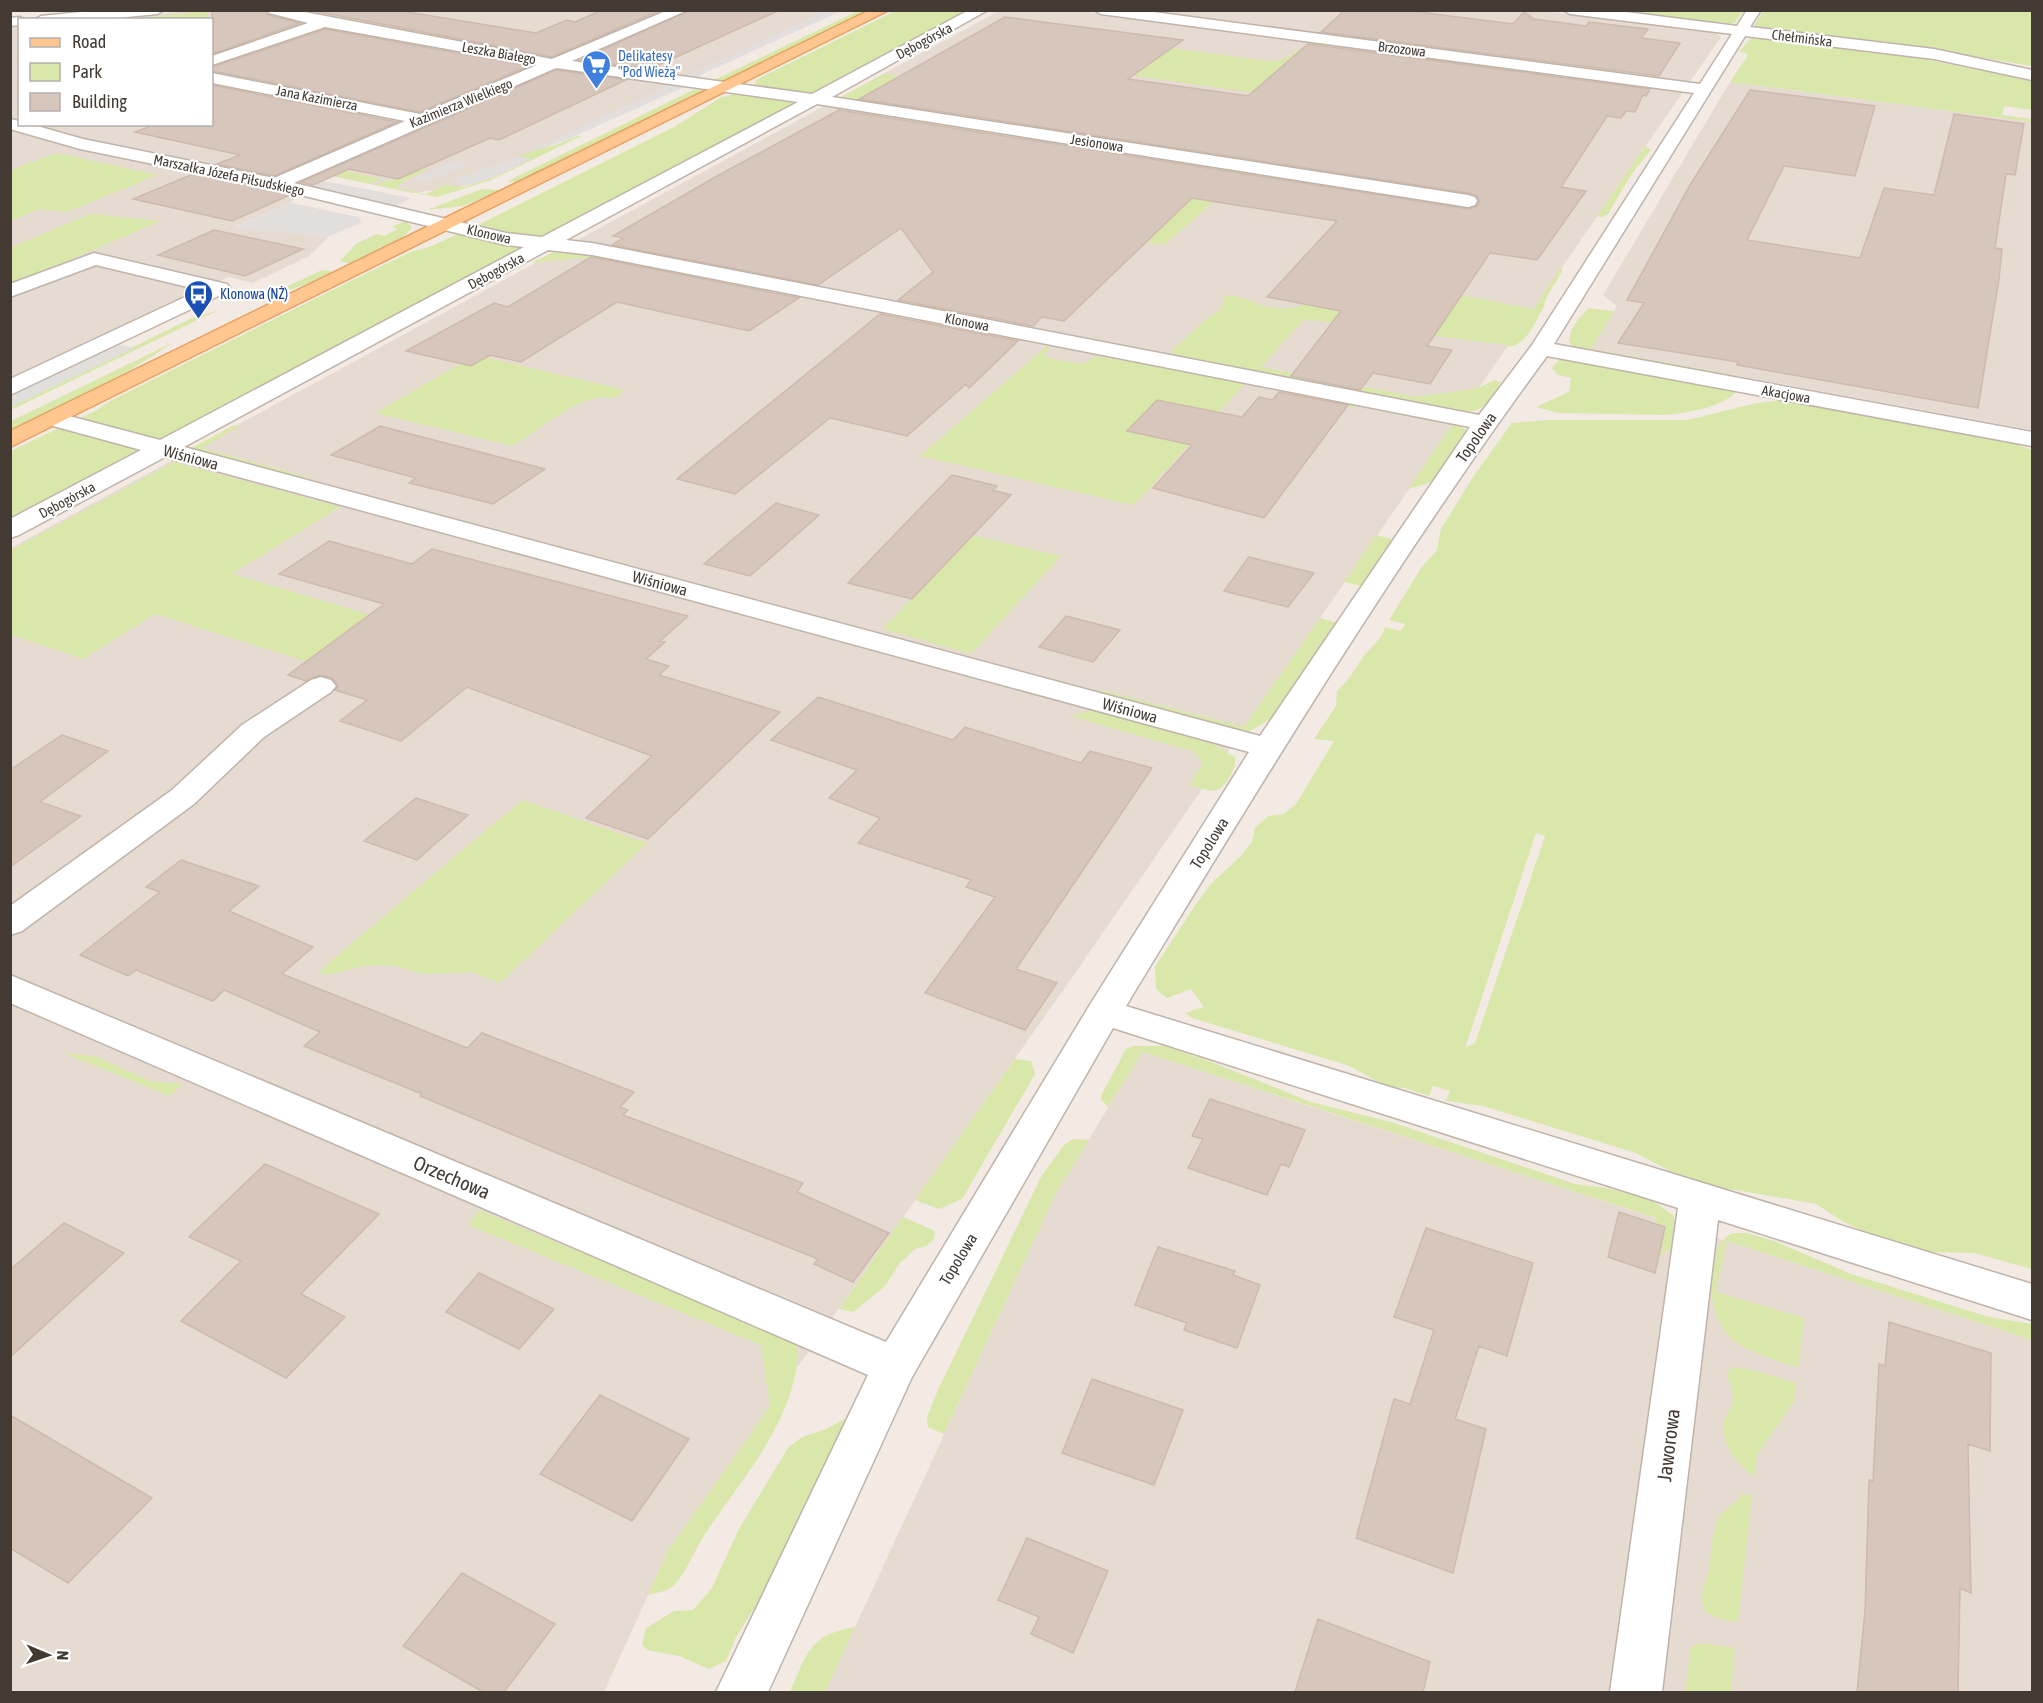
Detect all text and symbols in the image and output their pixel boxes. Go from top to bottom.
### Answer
legend [18,18,213,126]
street label: Dębogórska [893,20,955,62]
street label: Chełmińska [1771,26,1833,50]
text: Road [72,31,106,52]
street label: Brzozowa [1377,38,1427,60]
street label: Leszka Białego [461,39,537,67]
supermarket icon: Delikatesy "Pod Wieżą" [581,48,613,90]
place label: Delikatesy "Pod Wieżą" [618,48,681,80]
text: Park [72,61,102,82]
street label: Kazimierza Wielkiego [407,75,515,131]
street label: Jana Kazimierza [275,82,359,114]
text: Building [72,91,127,112]
street label: Jesionowa [1069,131,1125,155]
street label: Marszałka Józefa Piłsudskiego [152,151,306,199]
street label: Klonowa [465,221,513,247]
street label: Dębogórska [465,250,527,292]
bus stop icon: Klonowa (NŻ) [183,278,215,320]
place label: Klonowa (NŻ) [220,286,288,302]
street label: Klonowa [943,310,991,334]
street label: Akacjowa [1760,382,1812,406]
street label: Topolowa [1452,409,1501,466]
street label: Wiśniowa [161,441,221,473]
street label: Dębogórska [36,479,98,521]
street label: Wiśniowa [630,567,690,599]
street label: Wiśniowa [1100,694,1160,726]
street label: Topolowa [1186,814,1233,872]
street label: Orzechowa [410,1151,494,1203]
street label: Topolowa [936,1230,981,1289]
street label: Jaworowa [1652,1407,1684,1483]
north arrow [18,1625,78,1685]
text: N [54,1650,72,1661]

